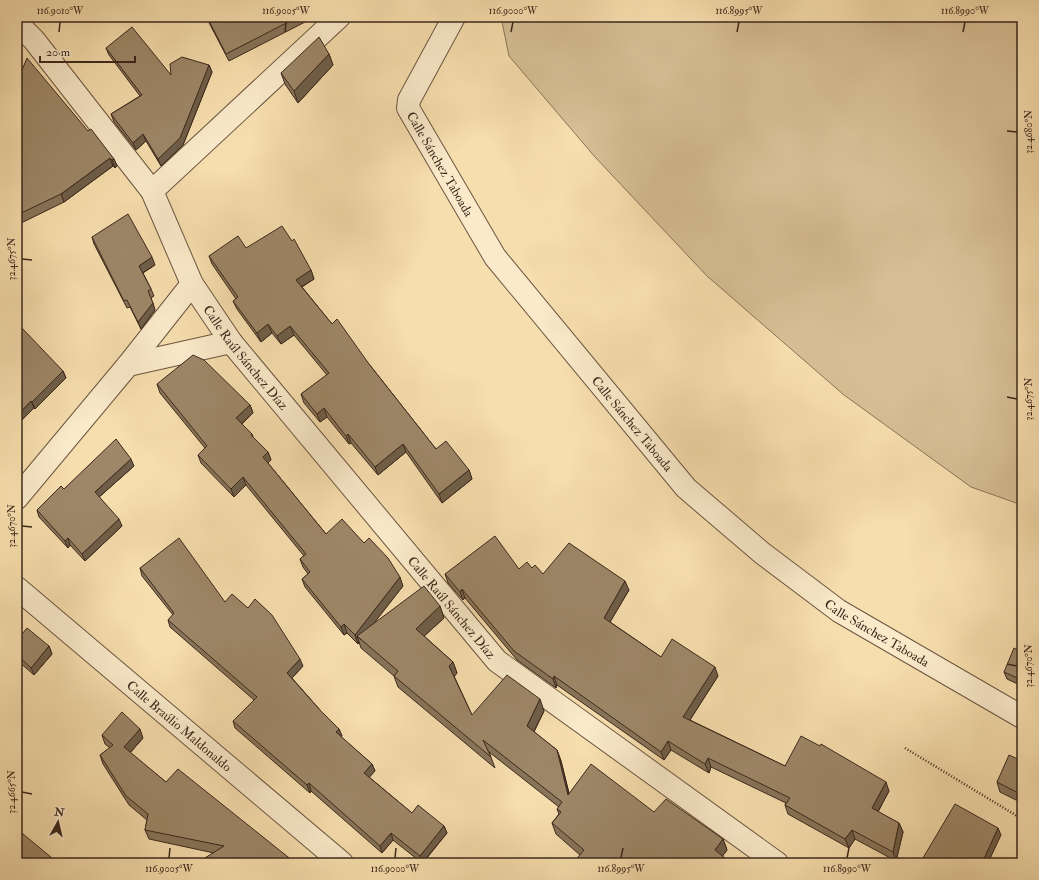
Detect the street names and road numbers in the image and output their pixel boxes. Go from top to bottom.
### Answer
street label: Calle Sánchez Taboada [403,109,477,220]
street label: Calle Raúl Sánchez Díaz [199,302,292,414]
street label: Calle Sánchez Taboada [588,373,676,475]
street label: Calle Raúl Sánchez Díaz [404,553,499,663]
street label: Calle Sánchez Taboada [821,596,932,671]
street label: Calle Braúlio Maldonaldo [123,677,235,775]

